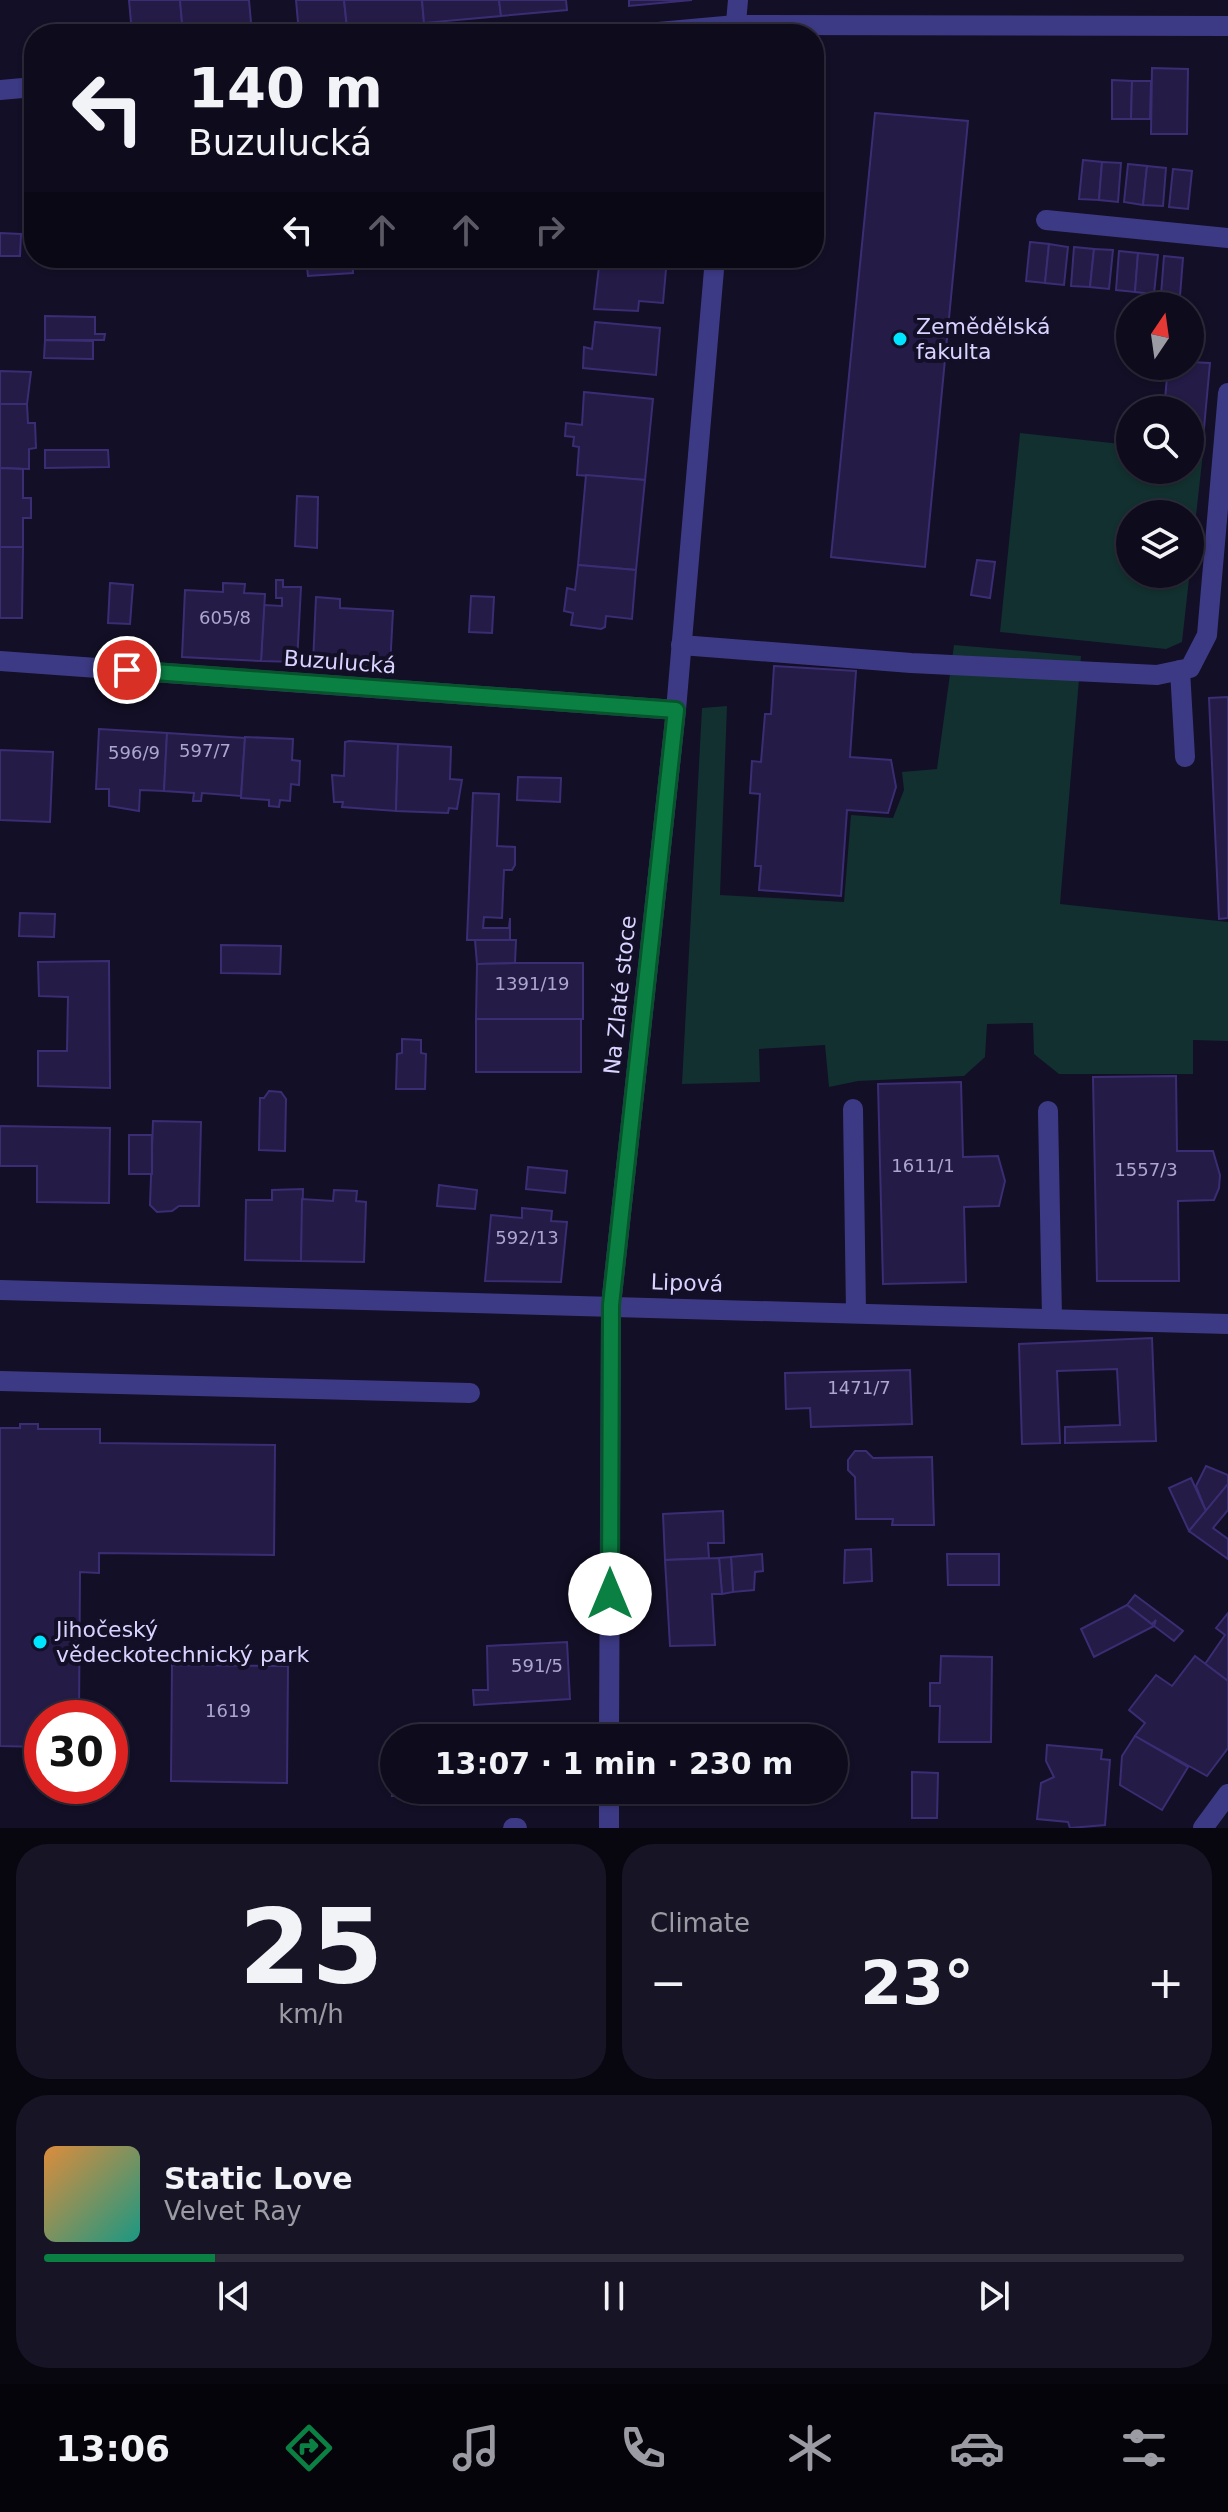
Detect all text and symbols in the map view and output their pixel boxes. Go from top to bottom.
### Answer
text: 140 m [188,55,383,120]
icon: left [56,56,160,160]
text: Buzulucká [188,122,372,163]
icon: left [276,208,320,252]
icon: ahead [360,208,404,252]
icon: ahead [444,208,488,252]
icon: right [528,208,572,252]
north arrow [1116,292,1204,380]
map controls [1116,292,1204,588]
place label: Zemědělská fakulta [916,314,1050,364]
marker: Zemědělská fakulta [891,330,909,348]
button: search [1116,396,1204,484]
button: layers [1116,500,1204,588]
house number: 605/8 [199,607,251,628]
pin [93,636,161,704]
street label: Buzulucká [283,646,397,678]
icon: arrive [105,648,149,692]
house number: 597/7 [179,740,231,761]
house number: 596/9 [108,742,160,763]
street label: Na Zlaté stoce [599,914,641,1076]
house number: 1391/19 [495,973,569,994]
house number: 1611/1 [891,1155,955,1176]
house number: 1557/3 [1114,1159,1178,1180]
house number: 592/13 [495,1227,559,1248]
street label: Lipová [650,1269,724,1297]
house number: 1471/7 [827,1377,891,1398]
position arrow [568,1552,652,1636]
place label: Jihočeský vědeckotechnický park [54,1617,309,1667]
marker: Jihočeský vědeckotechnický park [31,1633,49,1651]
house number: 591/5 [511,1655,563,1676]
speed limit sign: 30 [24,1700,128,1804]
house number: 1619 [205,1700,251,1721]
text: 13:07 · 1 min · 230 m [435,1746,793,1781]
text: 25 [239,1886,383,2008]
text: Climate [650,1908,750,1938]
text: 23° [860,1948,974,2018]
text: − [650,1957,687,2008]
text: + [1147,1957,1184,2008]
text: km/h [278,1999,344,2029]
text: Static Love [164,2161,353,2196]
text: Velvet Ray [164,2196,302,2226]
icon: previous [212,2274,256,2318]
icon: pause [592,2274,636,2318]
icon: next [972,2274,1016,2318]
icon: directions [281,2420,337,2476]
icon: music [448,2420,504,2476]
icon: phone [615,2420,671,2476]
icon: climate [782,2420,838,2476]
icon: car [949,2420,1005,2476]
icon: filters [1116,2420,1172,2476]
text: 13:06 [56,2428,170,2469]

